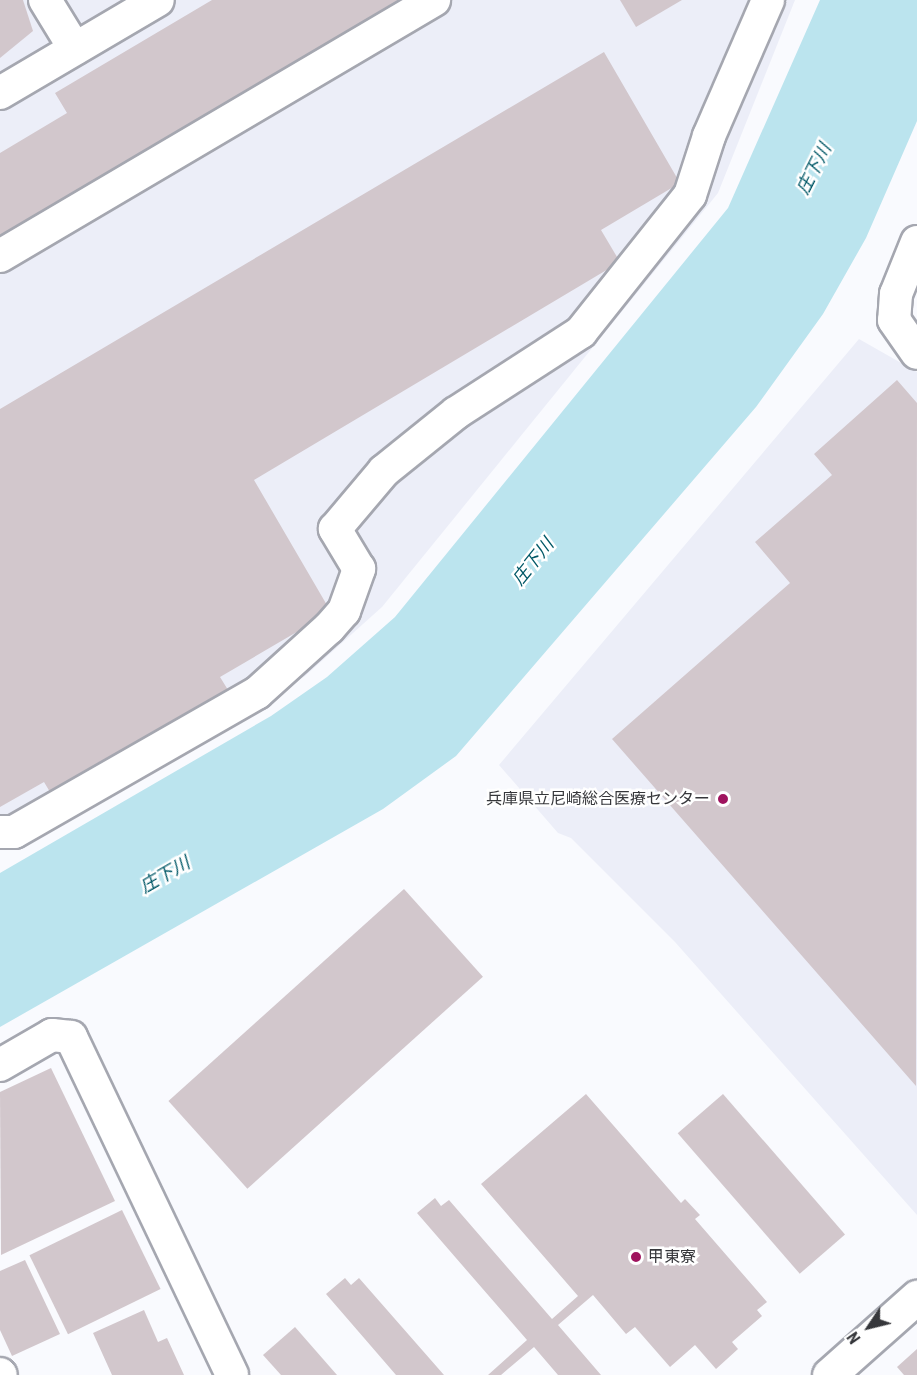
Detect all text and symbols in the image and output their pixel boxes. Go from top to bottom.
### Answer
water label: 庄下川 [792,140,836,198]
water label: 庄下川 [508,534,558,590]
place label: 兵庫県立尼崎総合医療センター [486,789,710,809]
marker: 兵庫県立尼崎総合医療センター [714,790,732,808]
water label: 庄下川 [136,852,194,898]
place label: 甲東寮 [648,1247,696,1267]
marker: 甲東寮 [629,1250,643,1264]
north arrow [839,1297,899,1357]
text: N [843,1328,864,1347]

